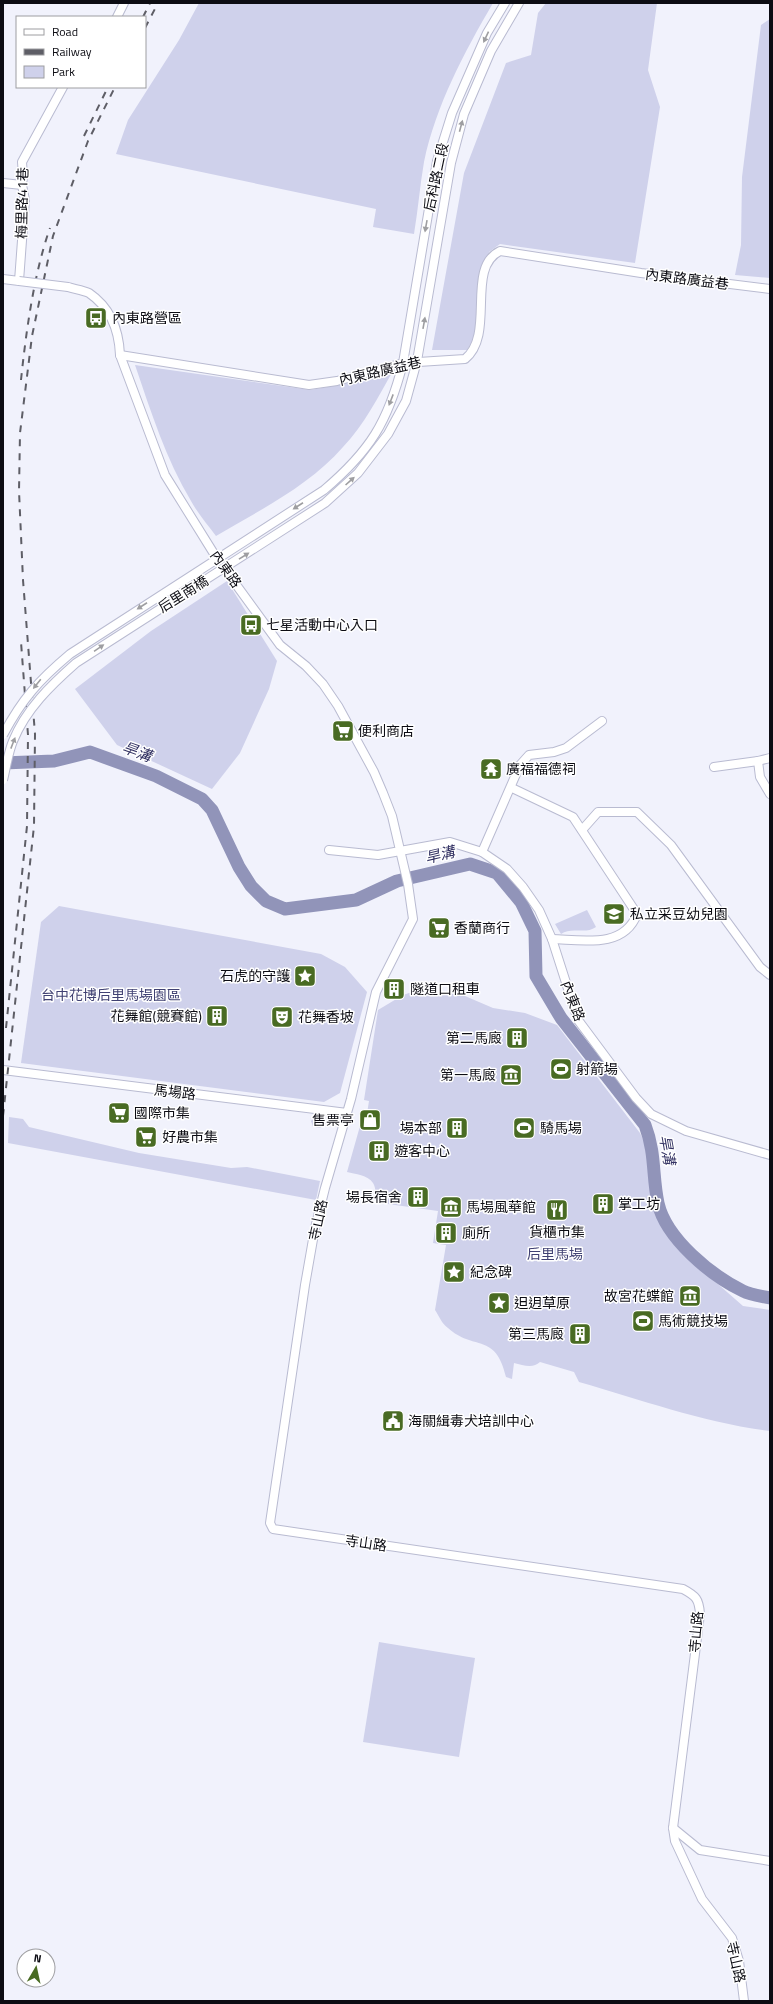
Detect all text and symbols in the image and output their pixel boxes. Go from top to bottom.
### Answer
legend [16,16,146,88]
text: Road [52,22,78,41]
one-way arrow [483,31,489,42]
text: Railway [52,42,92,61]
text: Park [52,62,75,81]
one-way arrow [458,120,464,132]
street label: 后科路二段 [418,140,453,213]
street label: 梅里路41巷 [10,167,33,239]
one-way arrow [423,220,429,232]
street label: 內東路廣益巷 [644,263,730,294]
bus stop icon: 內東路營區 [83,305,109,331]
place label: 內東路營區 [112,307,182,328]
one-way arrow [421,316,427,329]
street label: 內東路廣益巷 [337,351,423,390]
one-way arrow [388,395,394,406]
one-way arrow [345,476,355,485]
one-way arrow [293,502,303,510]
street label: 內東路 [206,545,247,592]
one-way arrow [239,552,249,560]
street label: 后里南橋 [153,570,212,617]
one-way arrow [136,603,147,610]
bus stop icon: 七星活動中心入口 [238,612,264,638]
place label: 七星活動中心入口 [266,614,378,635]
one-way arrow [93,644,104,651]
one-way arrow [33,678,42,689]
supermarket icon: 便利商店 [330,718,356,744]
place label: 便利商店 [358,720,414,741]
one-way arrow [11,736,17,748]
water label: 旱溝 [119,736,157,768]
temple icon: 廣福福德祠 [478,756,504,782]
place label: 廣福福德祠 [506,758,576,779]
water label: 旱溝 [423,839,459,869]
school or university icon: 私立采豆幼兒園 [601,901,627,927]
place label: 私立采豆幼兒園 [630,903,728,924]
supermarket icon: 香蘭商行 [426,915,452,941]
place label: 香蘭商行 [454,917,510,938]
place icon: 石虎的守護 [292,963,318,989]
place label: 石虎的守護 [220,965,291,986]
building icon: 隧道口租車 [381,976,407,1002]
street label: 內東路 [556,977,591,1024]
place label: 隧道口租車 [410,978,480,999]
park label: 台中花博后里馬場園區 [41,984,181,1005]
building icon: 花舞館(競賽館) [204,1003,230,1029]
theatre icon: 花舞香坡 [269,1004,295,1030]
place label: 花舞館(競賽館) [111,1005,202,1026]
place label: 花舞香坡 [298,1006,354,1027]
building icon: 第二馬廄 [504,1025,530,1051]
place label: 第二馬廄 [446,1027,502,1048]
sports icon: 射箭場 [548,1056,574,1082]
place label: 射箭場 [576,1058,618,1079]
museum icon: 第一馬廄 [498,1062,524,1088]
place label: 第一馬廄 [440,1064,496,1085]
street label: 馬場路 [153,1079,197,1104]
supermarket icon: 國際市集 [106,1100,132,1126]
place label: 國際市集 [134,1102,190,1123]
shop icon: 售票亭 [357,1107,383,1133]
place label: 售票亭 [312,1109,354,1130]
building icon: 場本部 [444,1115,470,1141]
sports icon: 騎馬場 [511,1115,537,1141]
place label: 場本部 [400,1117,442,1138]
place label: 騎馬場 [540,1117,582,1138]
supermarket icon: 好農市集 [133,1124,159,1150]
place label: 好農市集 [162,1126,218,1147]
water label: 旱溝 [654,1133,682,1169]
building icon: 遊客中心 [366,1138,392,1164]
place label: 遊客中心 [394,1140,450,1161]
building icon: 場長宿舍 [405,1184,431,1210]
place label: 場長宿舍 [346,1186,402,1207]
building icon: 掌工坊 [590,1191,616,1217]
place label: 掌工坊 [618,1193,660,1214]
museum icon: 馬場風華館 [438,1194,464,1220]
place label: 馬場風華館 [466,1196,536,1217]
street label: 寺山路 [303,1197,332,1243]
restaurant icon: 貨櫃市集 [544,1197,570,1223]
building icon: 廁所 [433,1220,459,1246]
place label: 貨櫃市集 [529,1221,585,1242]
place label: 廁所 [462,1222,490,1243]
park label: 后里馬場 [527,1243,583,1264]
place icon: 紀念碑 [441,1259,467,1285]
place label: 紀念碑 [470,1261,512,1282]
museum icon: 故宮花蝶館 [677,1283,703,1309]
place label: 故宮花蝶館 [604,1285,674,1306]
place icon: 𨑨迌草原 [486,1290,512,1316]
place label: 𨑨迌草原 [514,1292,570,1313]
sports icon: 馬術競技場 [630,1308,656,1334]
place label: 馬術競技場 [658,1310,728,1331]
building icon: 第三馬廄 [567,1321,593,1347]
place label: 第三馬廄 [508,1323,564,1344]
public building icon: 海關緝毒犬培訓中心 [380,1408,406,1434]
place label: 海關緝毒犬培訓中心 [408,1410,534,1431]
street label: 寺山路 [344,1529,388,1556]
street label: 寺山路 [683,1610,708,1654]
street label: 寺山路 [722,1939,751,1985]
north arrow [16,1948,56,1988]
text: N [33,1950,43,1967]

